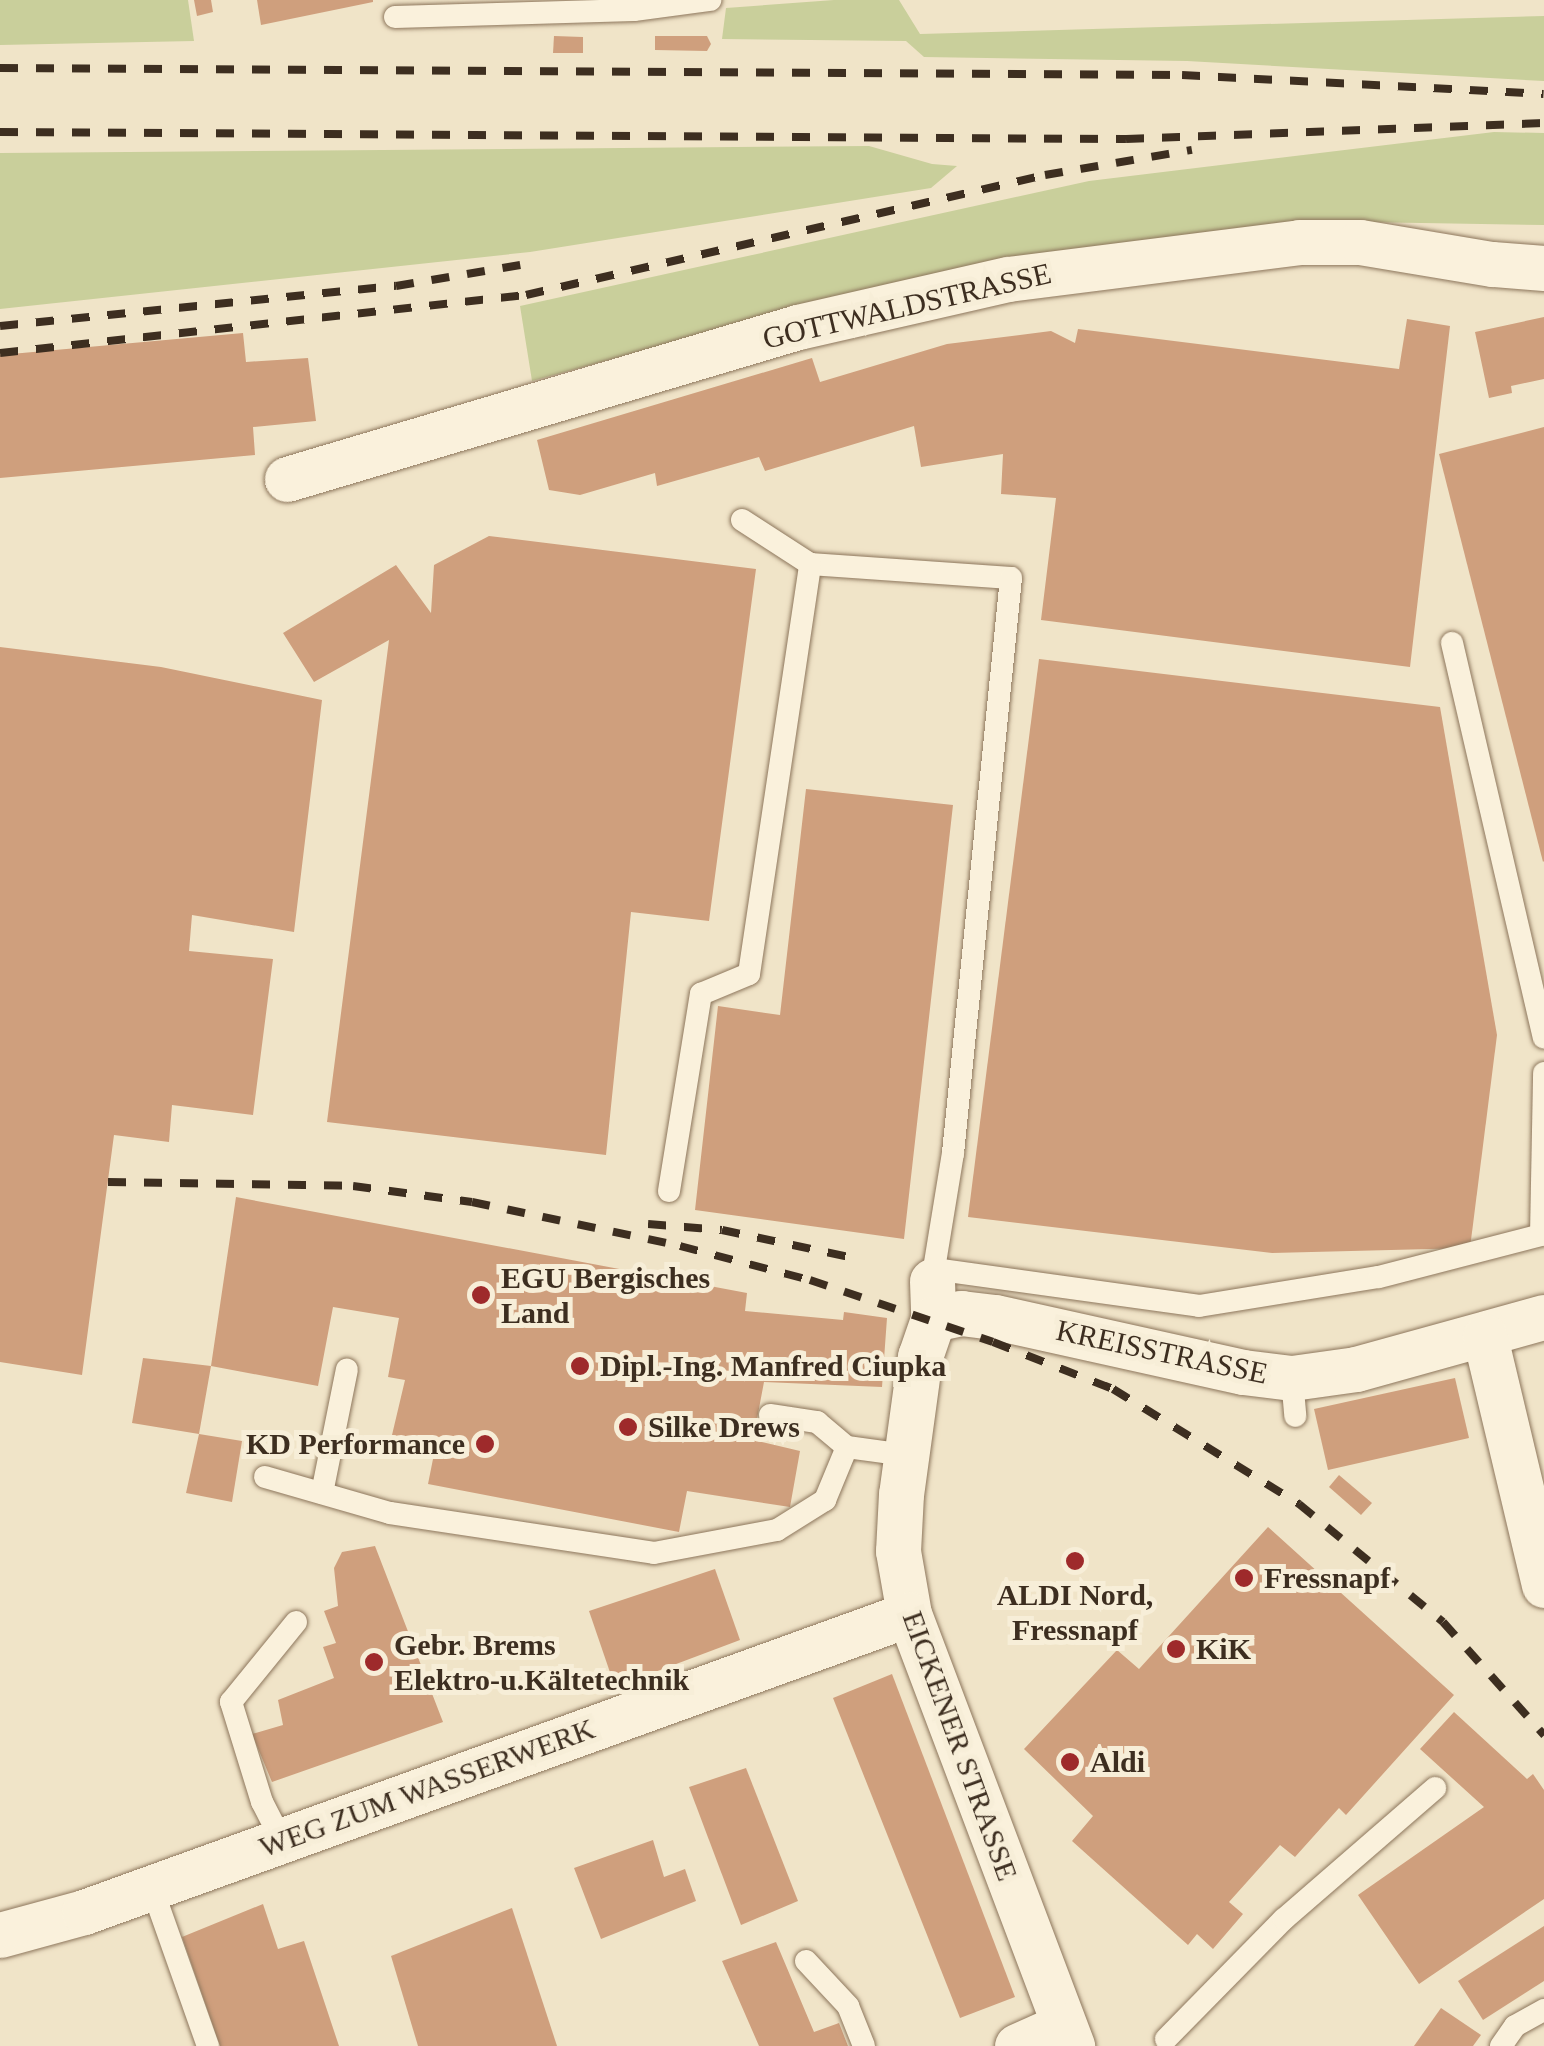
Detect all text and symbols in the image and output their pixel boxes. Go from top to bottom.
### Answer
street label: GOTTWALDSTRASSE [759,255,1055,357]
place label: EGU Bergisches Land [501,1260,710,1330]
marker: EGU Bergisches Land [470,1284,492,1306]
street label: KREISSTRASSE [1053,1312,1271,1392]
place label: Dipl.-Ing. Manfred Ciupka [600,1348,946,1384]
marker: Dipl.-Ing. Manfred Ciupka [569,1355,591,1377]
place label: Silke Drews [648,1409,800,1445]
marker: Silke Drews [617,1416,639,1438]
place label: KD Performance [246,1426,465,1462]
marker: KD Performance [474,1433,496,1455]
marker: ALDI Nord, Fressnapf [1064,1550,1086,1572]
place label: Fressnapf [1264,1560,1390,1596]
marker: Fressnapf [1233,1567,1255,1589]
place label: ALDI Nord, Fressnapf [997,1577,1153,1648]
street label: EICKENER STRASSE [894,1606,1026,1886]
place label: Gebr. Brems Elektro-u.Kältetechnik [394,1627,689,1698]
place label: KiK [1196,1631,1251,1667]
marker: KiK [1165,1638,1187,1660]
marker: Gebr. Brems Elektro-u.Kältetechnik [363,1651,385,1673]
street label: WEG ZUM WASSERWERK [254,1710,600,1866]
place label: Aldi [1090,1744,1145,1780]
marker: Aldi [1059,1751,1081,1773]

